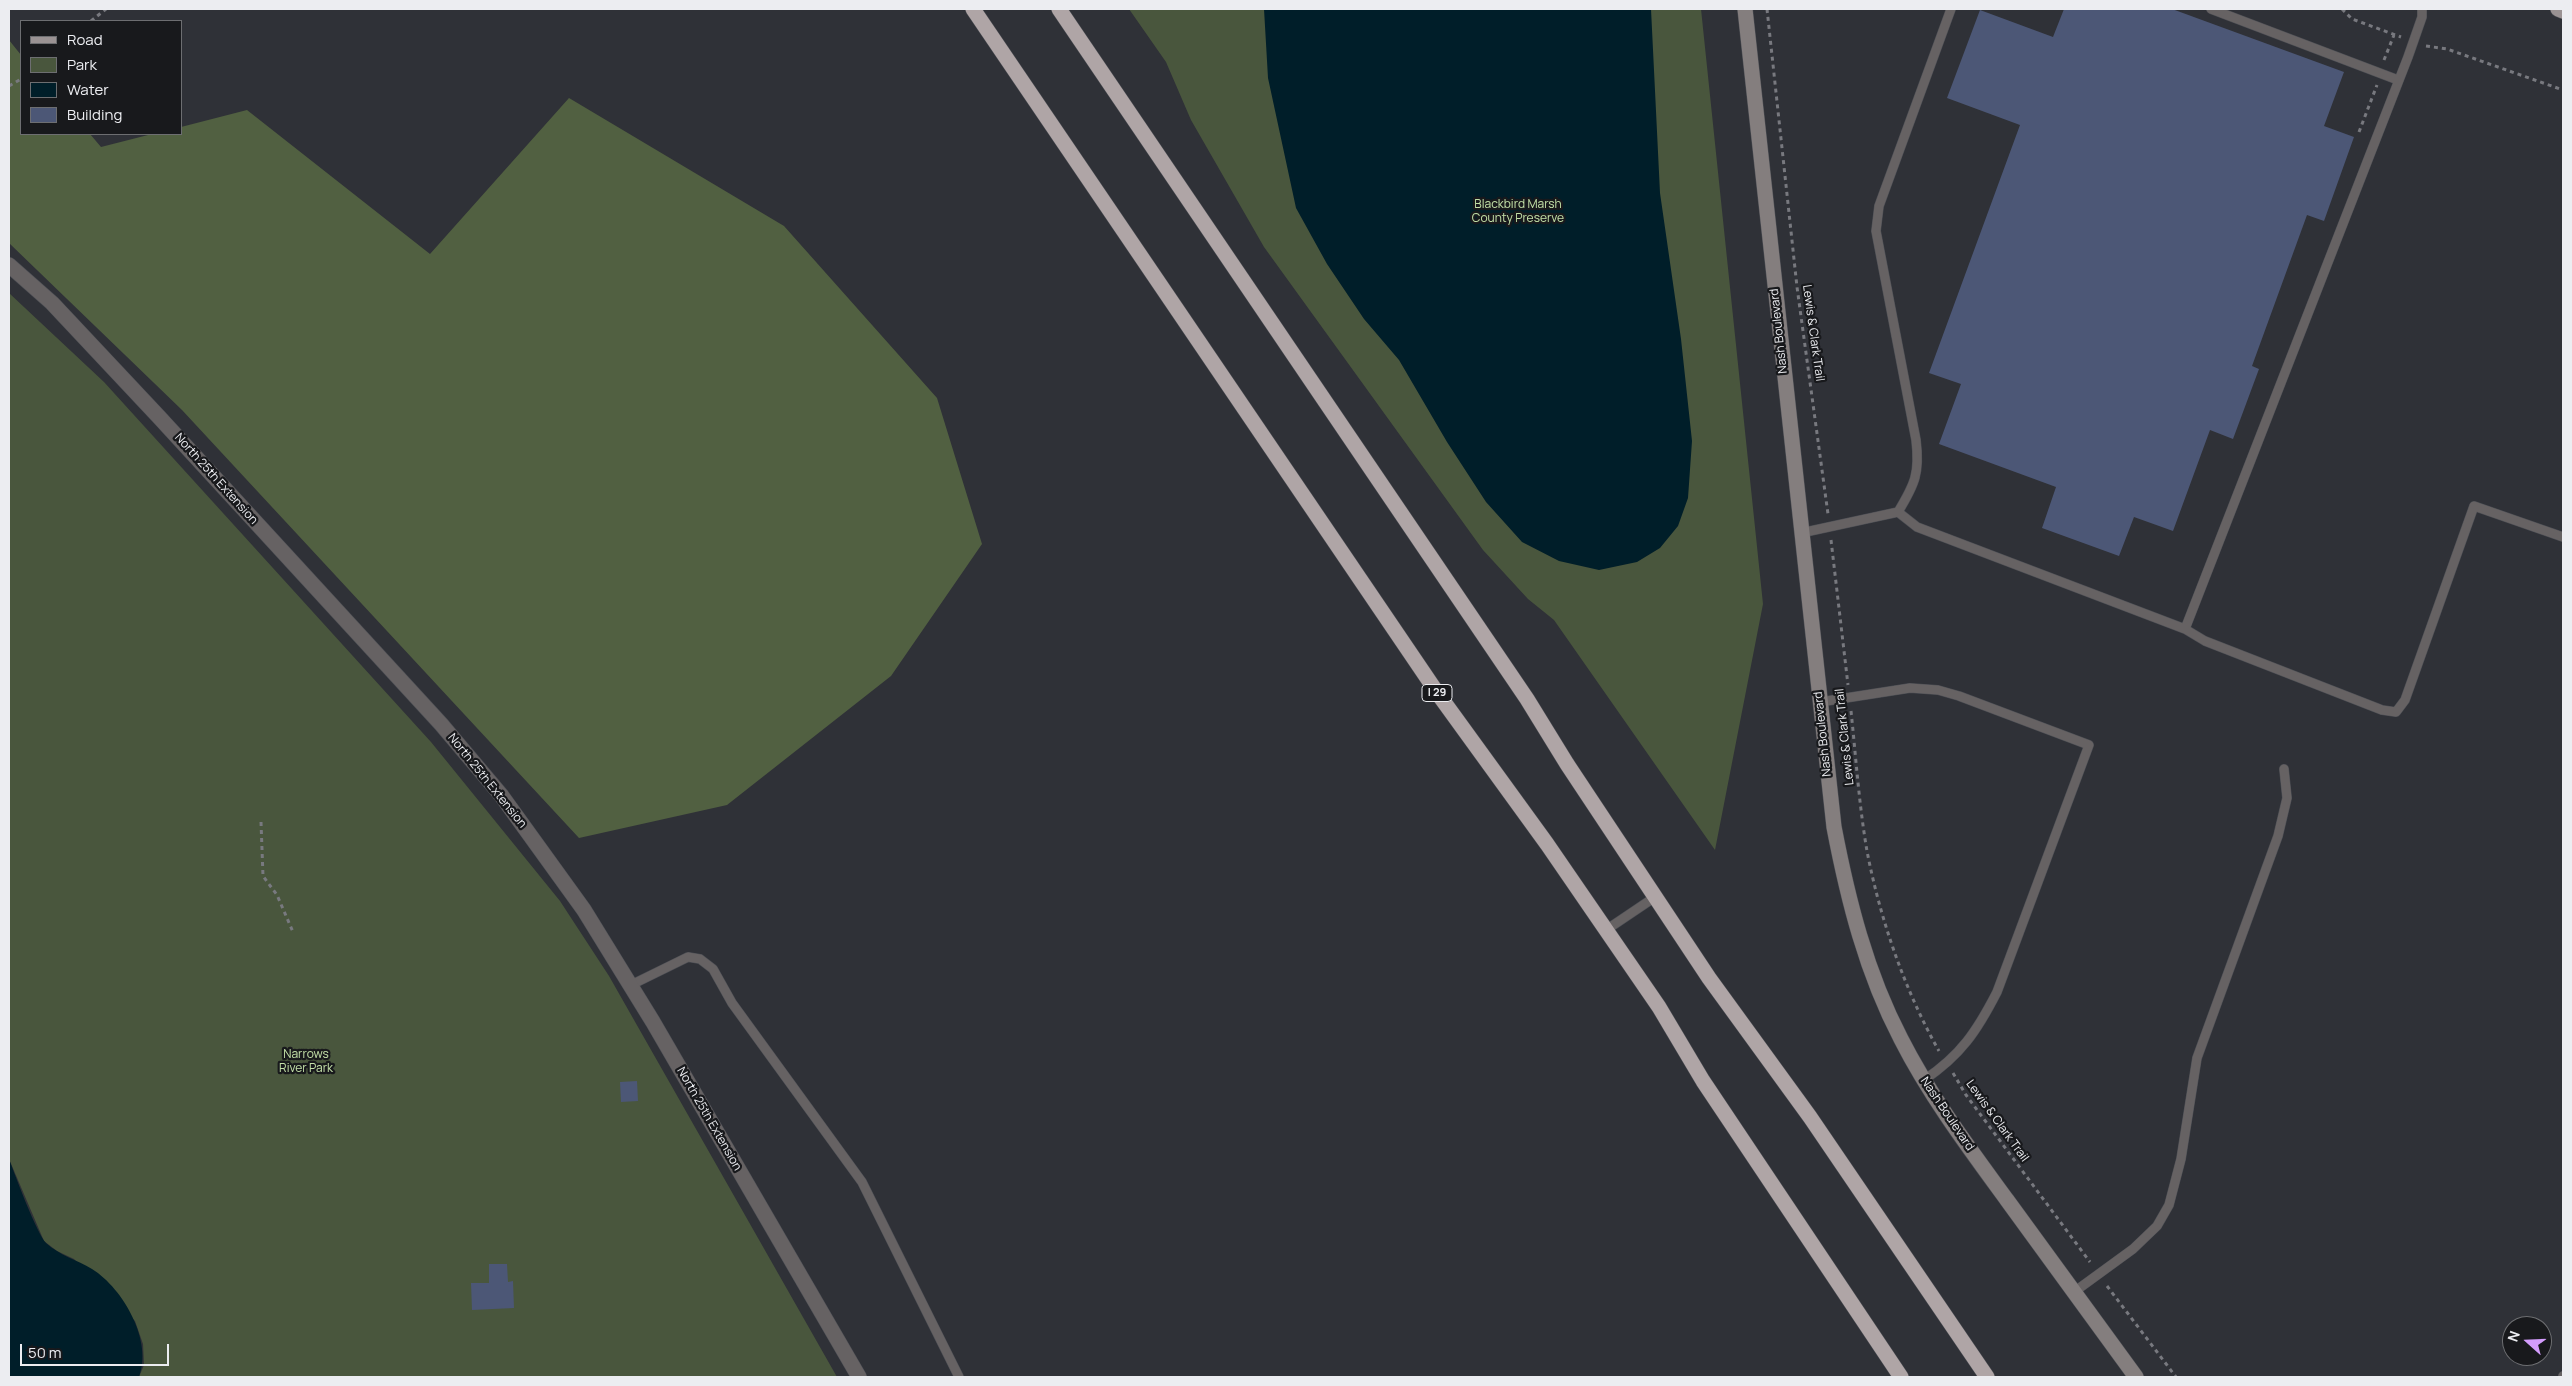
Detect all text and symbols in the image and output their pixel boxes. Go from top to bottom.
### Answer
legend [20,20,182,135]
text: Road [67,29,103,50]
text: Park [67,54,97,75]
text: Water [67,79,109,100]
text: Building [67,104,122,125]
park label: Blackbird Marsh County Preserve [1472,198,1564,226]
street label: Lewis & Clark Trail [1799,284,1827,382]
street label: Nash Boulevard [1767,288,1791,374]
street label: North 25th Extension [171,431,261,527]
road number: I 29 [1422,684,1452,701]
street label: Lewis & Clark Trail [1833,688,1857,786]
street label: Nash Boulevard [1811,691,1835,777]
street label: North 25th Extension [445,731,529,831]
park label: Narrows River Park [279,1048,333,1076]
street label: North 25th Extension [673,1065,745,1173]
street label: Nash Boulevard [1917,1074,1977,1154]
street label: Lewis & Clark Trail [1963,1077,2031,1165]
north arrow [2502,1316,2552,1366]
text: N [2503,1328,2524,1344]
scale bar [22,1334,171,1366]
text: 50 m [28,1342,62,1363]

